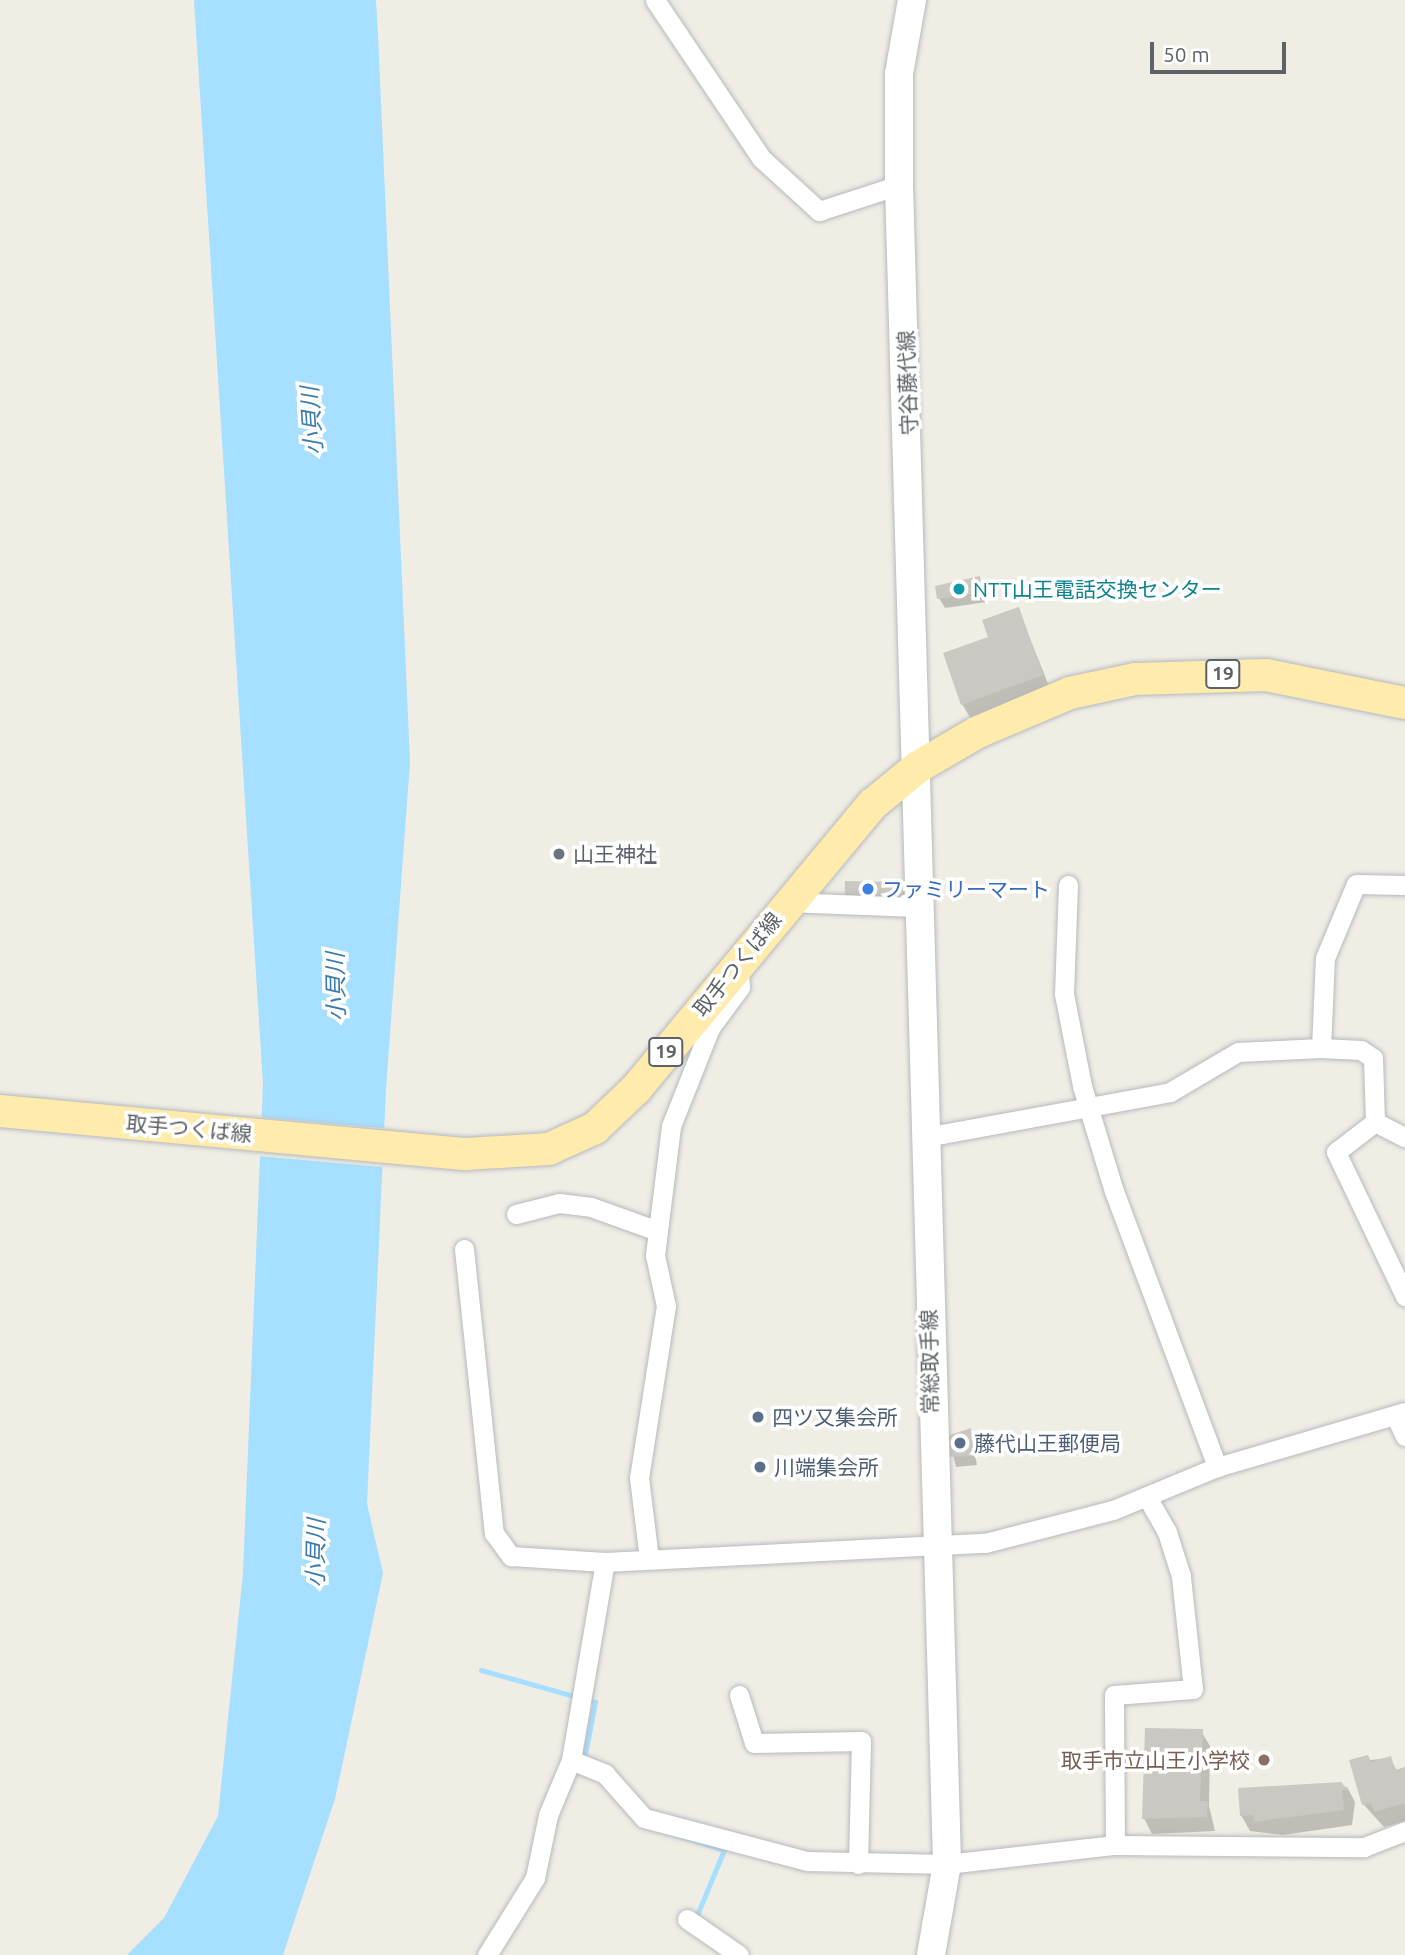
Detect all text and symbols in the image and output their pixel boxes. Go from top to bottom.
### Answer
scale bar [1153,28,1290,72]
text: 50 m [1163,42,1210,66]
street label: 守谷藤代線 [893,330,921,436]
water label: 小貝川 [296,386,328,456]
place label: NTT山王電話交換センター [973,576,1222,602]
marker: NTT山王電話交換センター [951,581,967,597]
road number: 19 [1204,659,1242,690]
place label: 山王神社 [573,841,657,867]
marker: 山王神社 [551,846,567,862]
place label: ファミリーマート [882,876,1050,902]
marker: ファミリーマート [860,881,876,897]
street label: 取手つくば線 [688,907,786,1021]
water label: 小貝川 [322,952,350,1022]
road number: 19 [647,1036,685,1068]
street label: 取手つくば線 [125,1110,253,1146]
street label: 常総取手線 [915,1309,943,1415]
place label: 四ツ又集会所 [772,1404,898,1430]
marker: 四ツ又集会所 [750,1409,766,1425]
place label: 藤代山王郵便局 [974,1430,1121,1456]
marker: 藤代山王郵便局 [952,1435,968,1451]
place label: 川端集会所 [774,1454,879,1480]
marker: 川端集会所 [752,1459,768,1475]
water label: 小貝川 [302,1518,330,1588]
place label: 取手市立山王小学校 [1061,1747,1250,1773]
marker: 取手市立山王小学校 [1256,1752,1272,1768]

